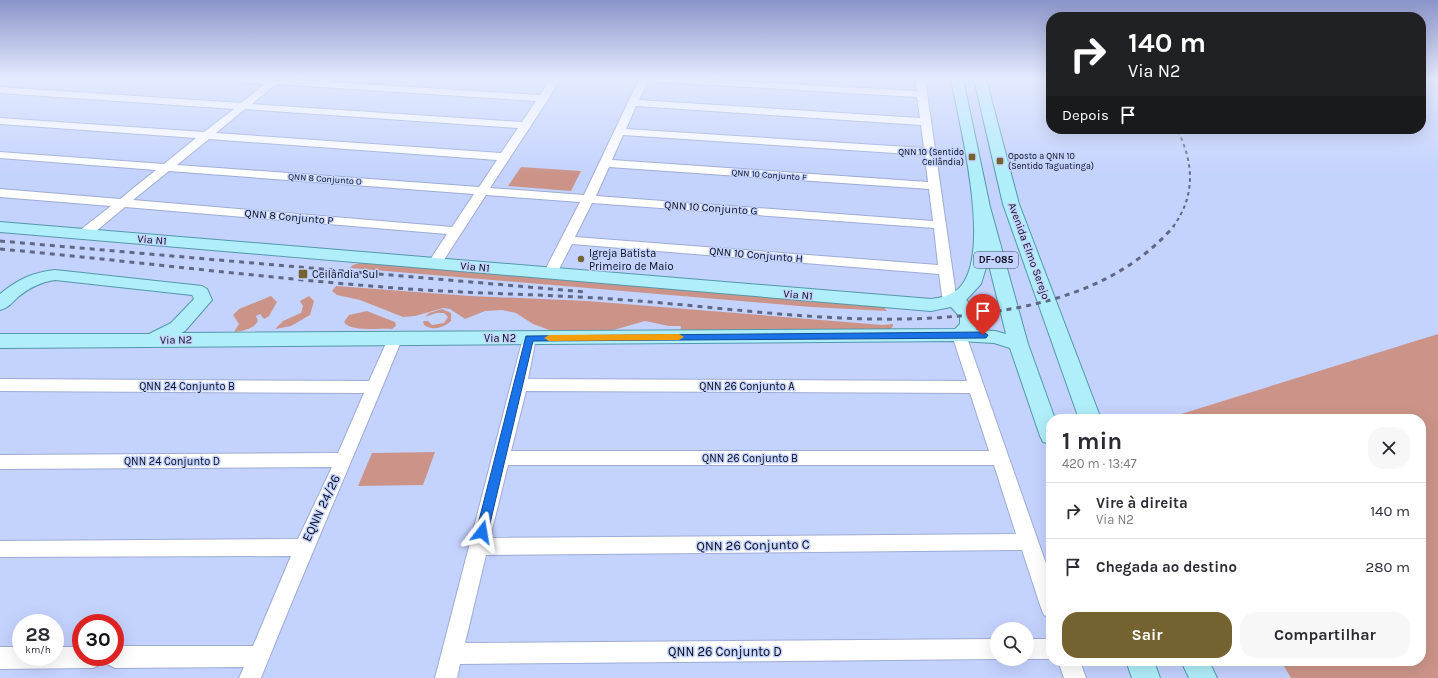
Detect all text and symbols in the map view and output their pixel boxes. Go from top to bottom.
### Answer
text: 140 m [1128,26,1206,59]
icon: right [1062,28,1114,80]
text: Via N2 [1128,60,1180,82]
icon: arrive [1117,104,1139,126]
text: Depois [1062,106,1109,124]
place label: QNN 10 (Sentido Ceilândia) [898,147,964,167]
place label: Oposto a QNN 10 (Sentido Taguatinga) [1008,151,1094,171]
marker: QNN 10 (Sentido Ceilândia) [967,152,977,162]
marker: Oposto a QNN 10 (Sentido Taguatinga) [995,156,1005,166]
street label: QNN 10 Conjunto F [731,167,807,183]
street label: QNN 8 Conjunto O [288,171,362,187]
street label: QNN 10 Conjunto G [664,198,758,218]
street label: Avenida Elmo Serejo [1005,201,1053,301]
street label: QNN 8 Conjunto P [244,207,334,227]
street label: Via N1 [137,232,167,248]
street label: QNN 10 Conjunto H [709,244,803,266]
place label: Igreja Batista Primeiro de Maio [589,247,674,273]
road number: DF-085 [974,252,1018,268]
marker: Igreja Batista Primeiro de Maio [576,254,586,264]
street label: Via N1 [460,259,490,275]
marker: Ceilândia Sul [297,268,309,280]
place label: Ceilândia Sul [312,268,378,281]
street label: Via N1 [783,287,813,303]
pin [966,294,1000,335]
icon: arrive [972,300,994,322]
street label: Via N2 [484,332,516,345]
street label: Via N2 [160,333,192,347]
street label: QNN 24 Conjunto B [139,380,235,393]
street label: QNN 26 Conjunto A [699,380,795,393]
text: 1 min [1062,427,1122,455]
button: close [1368,427,1410,469]
street label: QNN 26 Conjunto B [702,452,798,465]
street label: QNN 24 Conjunto D [124,455,220,468]
text: 420 m · 13:47 [1062,456,1137,471]
street label: EQNN 24/26 [299,472,343,544]
text: Vire à direita [1096,494,1188,512]
icon: right [1062,500,1084,522]
text: 140 m [1370,502,1410,520]
position arrow [461,511,503,553]
text: Via N2 [1096,512,1134,527]
street label: QNN 26 Conjunto C [696,537,810,553]
icon: arrive [1062,556,1084,578]
text: Chegada ao destino [1096,558,1237,576]
text: 280 m [1366,558,1410,576]
button: Sair [1062,612,1232,658]
button: Compartilhar [1240,612,1410,658]
speed limit sign: 30 [72,614,124,666]
map controls [990,622,1034,666]
button: search [990,622,1034,666]
text: 28 [25,623,51,646]
text: km/h [25,644,51,656]
street label: QNN 26 Conjunto D [668,644,782,659]

